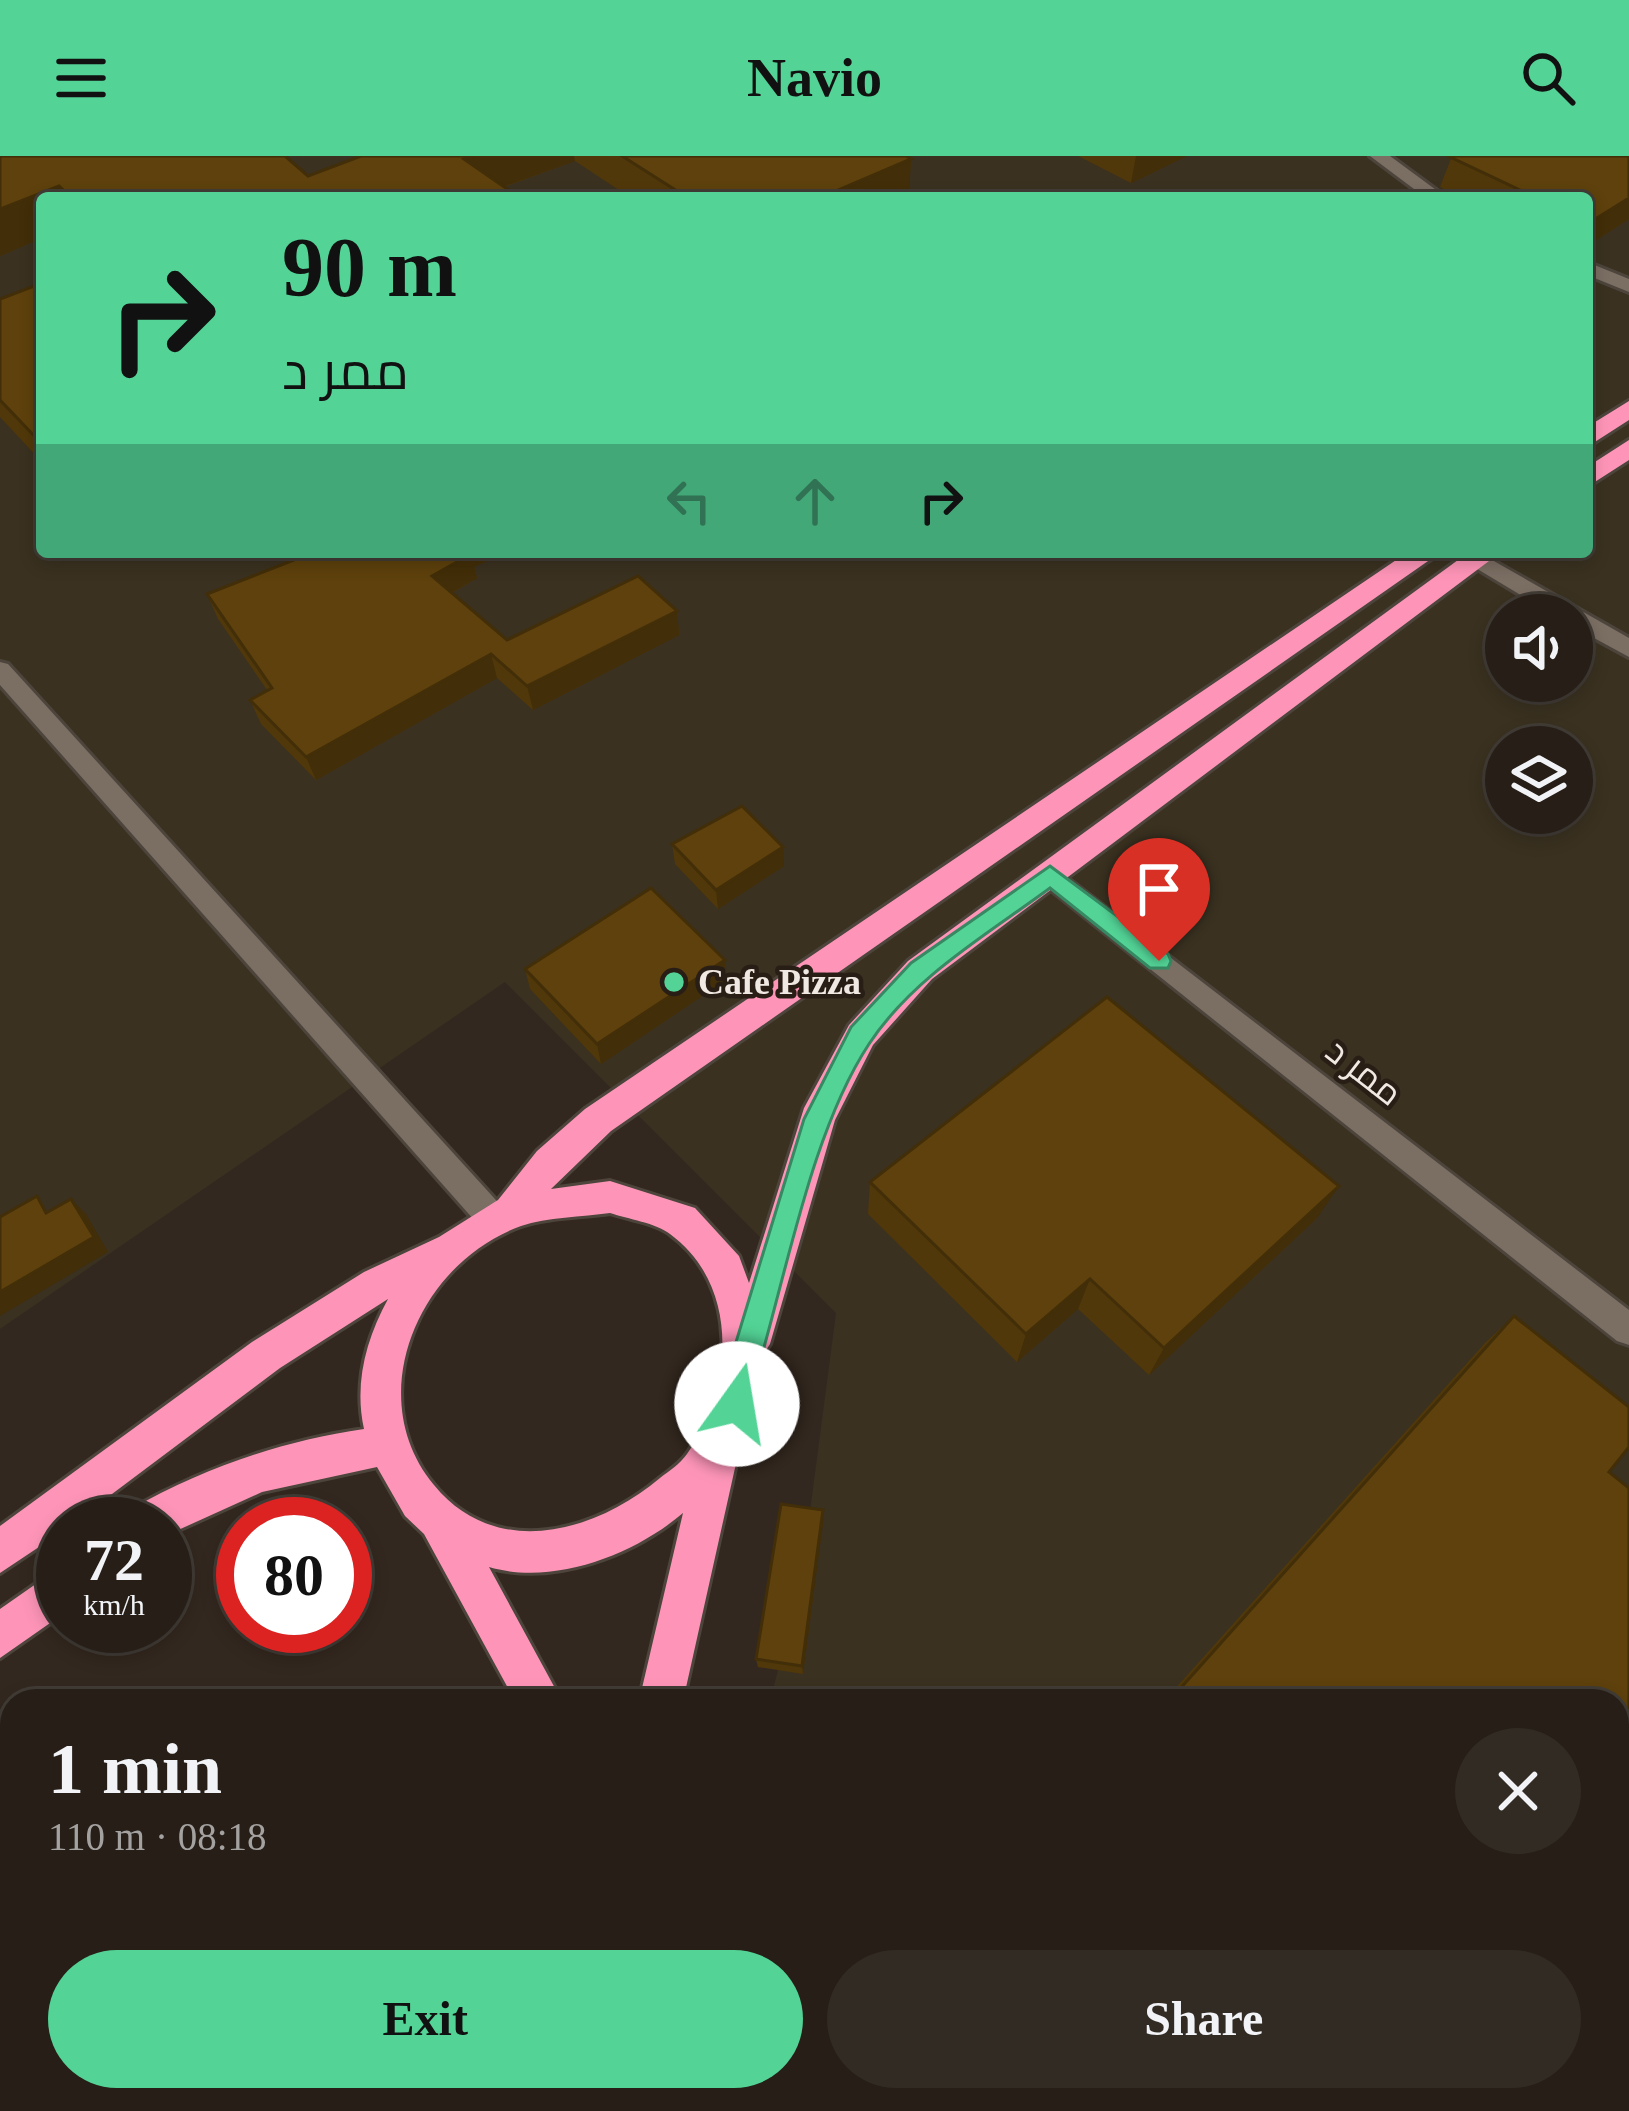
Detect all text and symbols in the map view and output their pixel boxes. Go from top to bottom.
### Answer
icon: menu [48,45,114,111]
icon: search [1515,45,1581,111]
text: Navio [747,48,882,108]
text: 90 m [282,221,457,314]
icon: right [84,240,240,396]
text: ممر د [282,341,409,401]
icon: left [656,468,722,534]
icon: ahead [782,468,848,534]
icon: right [908,468,974,534]
map controls [1485,594,1593,834]
button: sound [1485,594,1593,702]
button: layers [1485,726,1593,834]
pin [1108,838,1210,961]
icon: arrive [1126,856,1192,922]
place label: Cafe Pizza [698,962,861,1002]
marker: Cafe Pizza [661,969,687,995]
street label: ممر د [1318,1030,1410,1114]
position arrow [674,1341,800,1467]
speed limit sign: 80 [216,1497,372,1653]
text: 72 [84,1527,144,1593]
text: km/h [83,1588,145,1621]
button: close [1455,1728,1581,1854]
text: 1 min [48,1729,222,1809]
text: 110 m · 08:18 [48,1815,266,1858]
button: Exit [48,1950,803,2088]
button: Share [827,1950,1581,2088]

